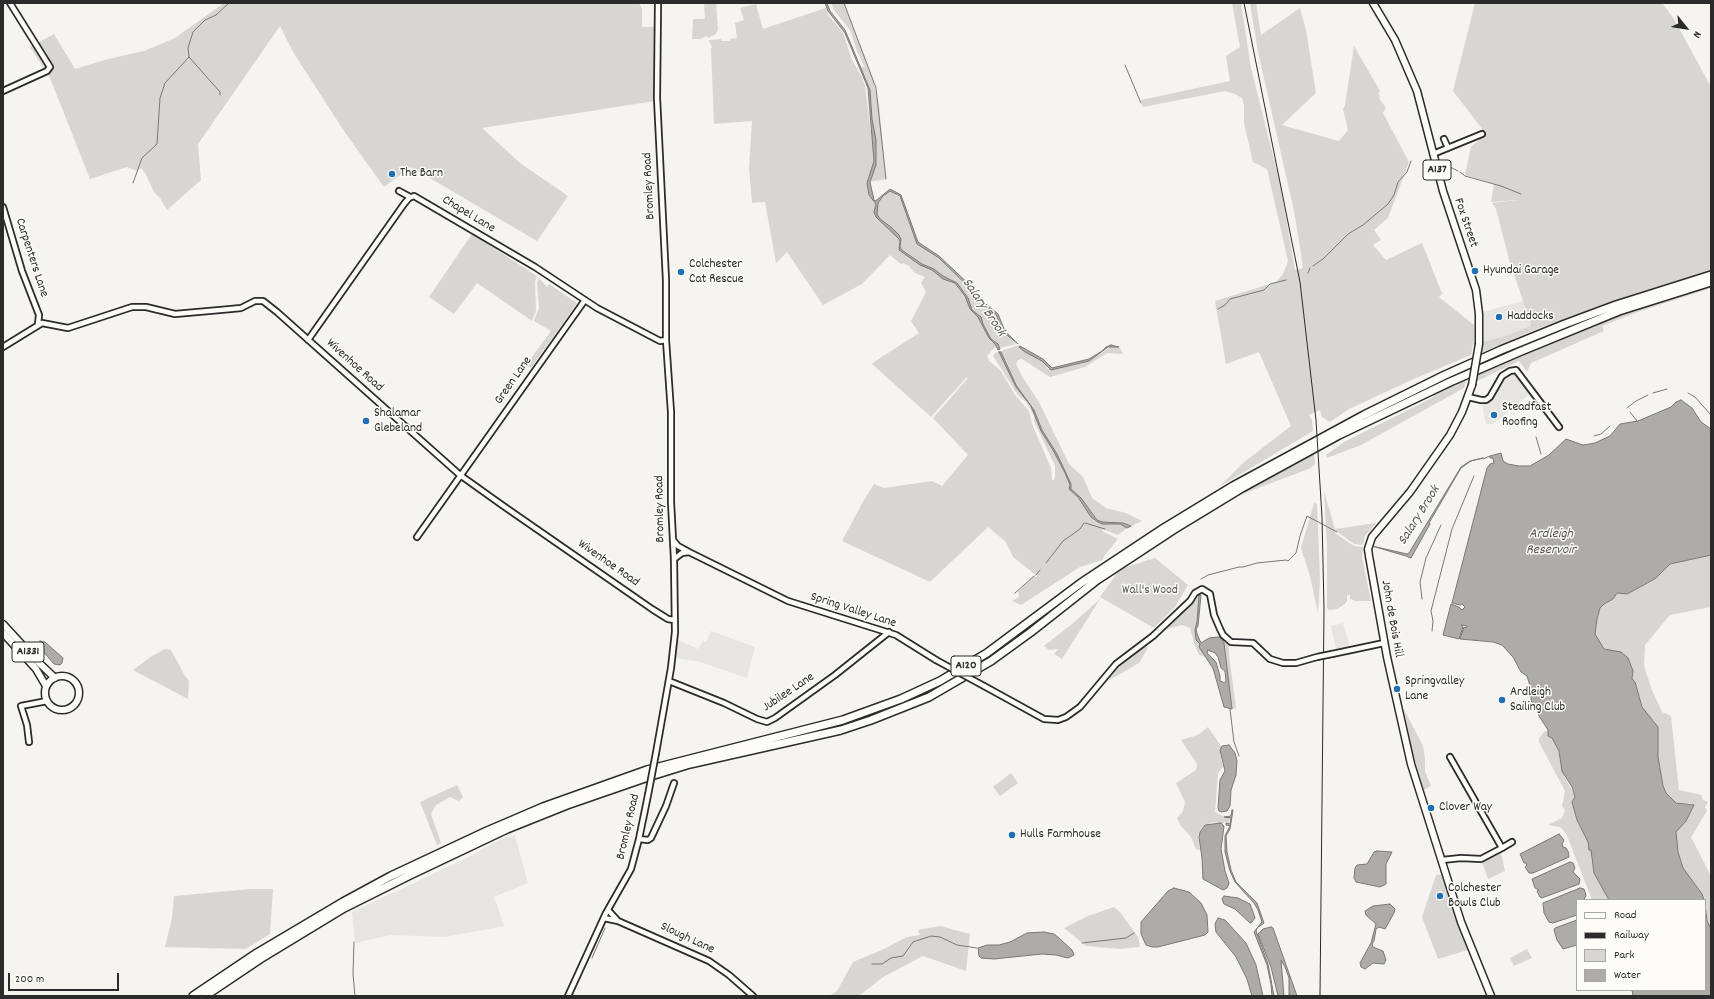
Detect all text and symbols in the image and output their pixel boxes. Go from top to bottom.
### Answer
north arrow [1666,8,1706,48]
text: N [1688,28,1705,40]
street label: Bromley Road [640,152,660,220]
road number: A137 [1423,160,1451,180]
place label: The Barn [400,166,443,182]
marker: The Barn [387,169,397,179]
street label: Chapel Lane [439,193,497,237]
street label: Fox Street [1449,196,1481,250]
street label: Carpenters Lane [11,217,51,299]
place label: Colchester Cat Rescue [689,257,743,288]
place label: Hyundai Garage [1483,263,1559,279]
marker: Hyundai Garage [1470,266,1480,276]
marker: Colchester Cat Rescue [676,267,686,277]
water label: Salary Brook [957,276,1009,340]
place label: Haddocks [1507,309,1554,325]
marker: Haddocks [1494,312,1504,322]
street label: Wivenhoe Road [322,336,386,396]
street label: Green Lane [492,354,536,408]
place label: Steadfast Roofing [1502,400,1551,431]
place label: Shalamar Glebeland [374,406,422,437]
marker: Steadfast Roofing [1489,410,1499,420]
marker: Shalamar Glebeland [361,416,371,426]
street label: Bromley Road [653,475,669,543]
water label: Salary Brook [1395,483,1445,549]
water label: Ardleigh Reservoir [1526,527,1576,560]
street label: Wivenhoe Road [574,537,642,591]
street label: John de Bois Hill [1377,579,1405,659]
park label: Wall's Wood [1122,583,1178,599]
street label: Spring Valley Lane [808,590,898,632]
road number: A1331 [12,642,44,662]
road number: A120 [951,656,981,676]
street label: Jubilee Lane [760,670,818,716]
place label: Springvalley Lane [1405,674,1464,705]
marker: Springvalley Lane [1392,684,1402,694]
place label: Ardleigh Sailing Club [1510,685,1565,716]
marker: Ardleigh Sailing Club [1497,695,1507,705]
street label: Bromley Road [614,793,644,861]
place label: Clover Way [1439,800,1492,816]
marker: Clover Way [1426,803,1436,813]
place label: Hulls Farmhouse [1020,827,1101,843]
marker: Hulls Farmhouse [1007,830,1017,840]
place label: Colchester Bowls Club [1448,881,1501,912]
marker: Colchester Bowls Club [1435,891,1445,901]
legend [1576,899,1706,991]
text: Road [1614,907,1636,924]
street label: Slough Lane [657,920,717,958]
text: Railway [1614,927,1649,944]
text: Park [1614,947,1634,964]
scale bar [10,965,121,991]
text: Water [1614,967,1641,984]
text: 200 m [15,971,44,988]

